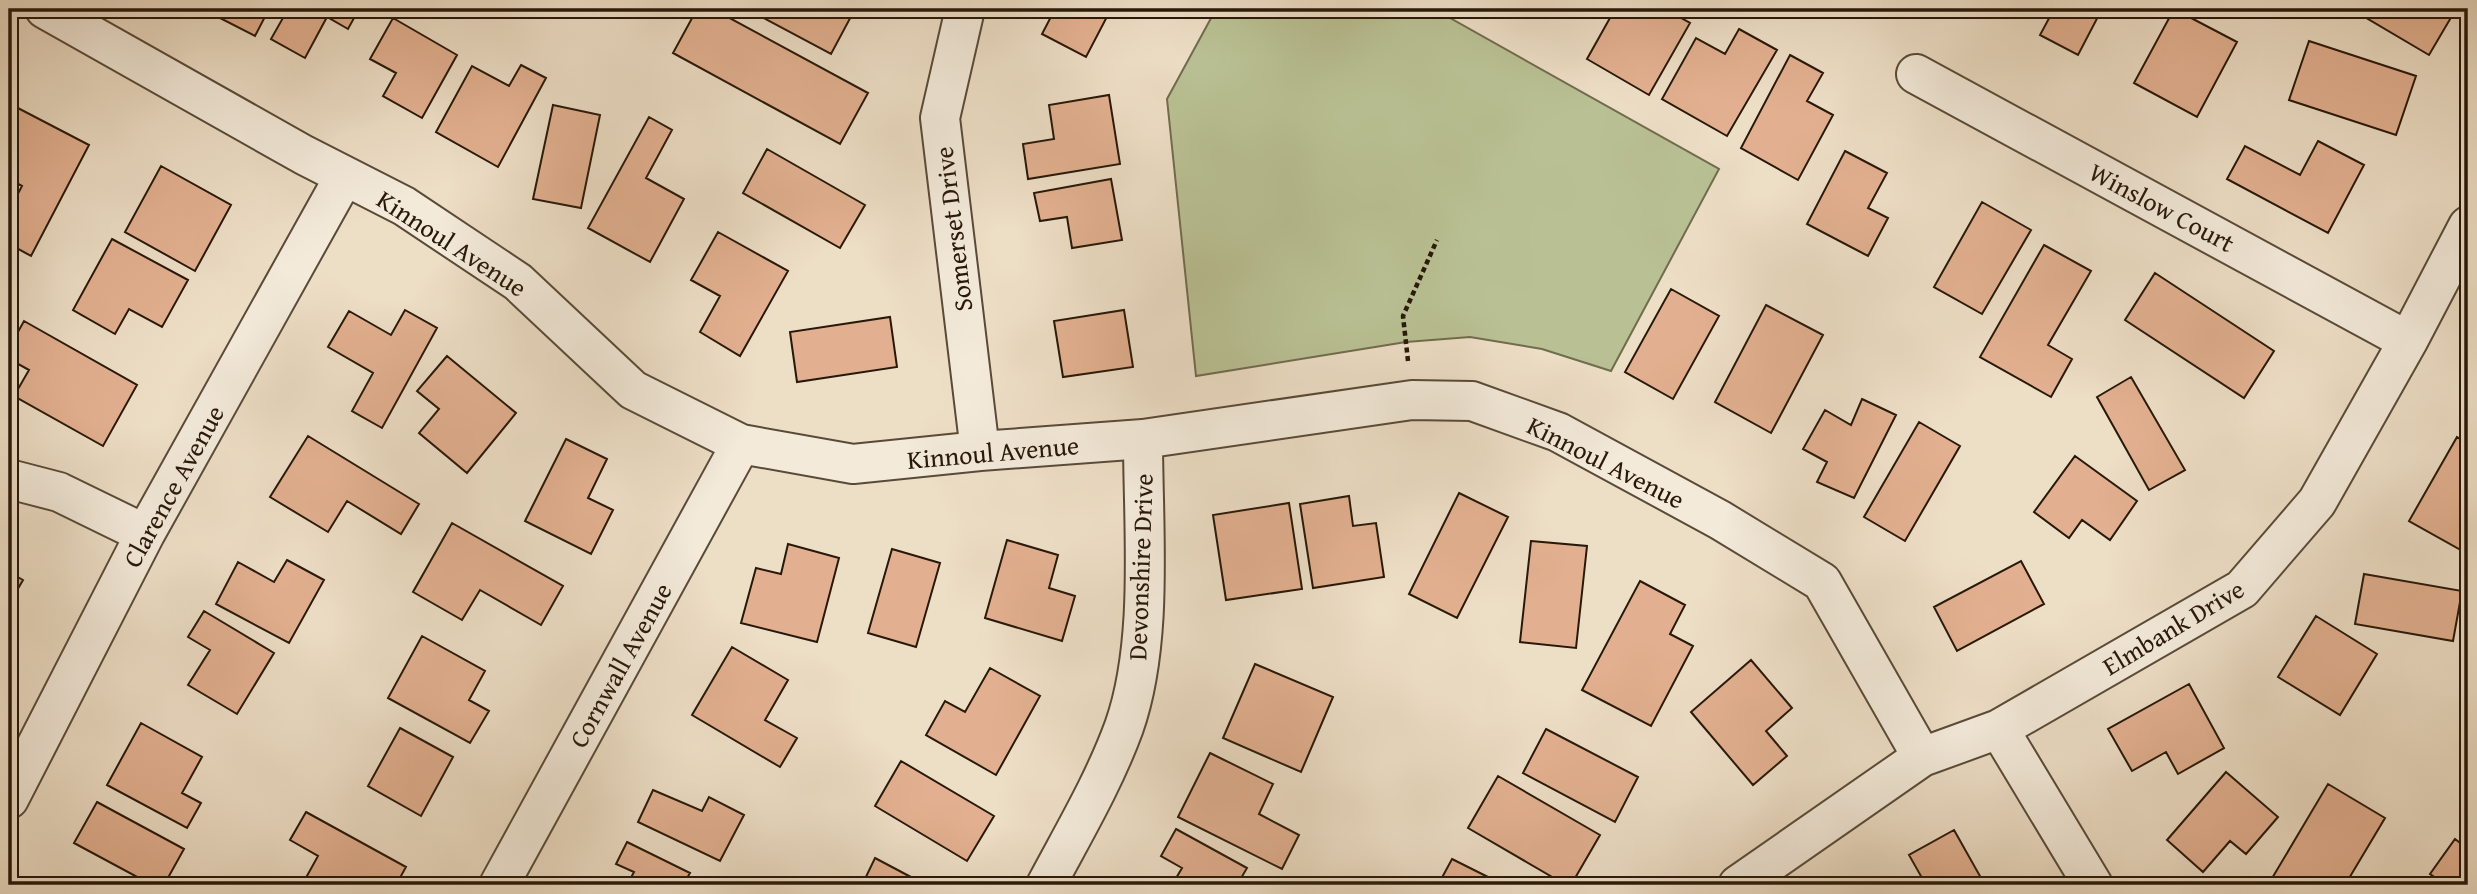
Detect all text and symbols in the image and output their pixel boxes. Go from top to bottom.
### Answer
street label: Somerset Drive [924,144,982,314]
street label: Winslow Court [2082,152,2242,262]
street label: Kinnoul Avenue [369,180,535,306]
street label: Clarence Avenue [112,398,234,574]
street label: Kinnoul Avenue [1520,406,1692,518]
street label: Kinnoul Avenue [906,425,1080,479]
street label: Devonshire Drive [1117,473,1163,661]
street label: Elmbank Drive [2095,569,2251,685]
street label: Cornwall Avenue [559,575,681,755]

